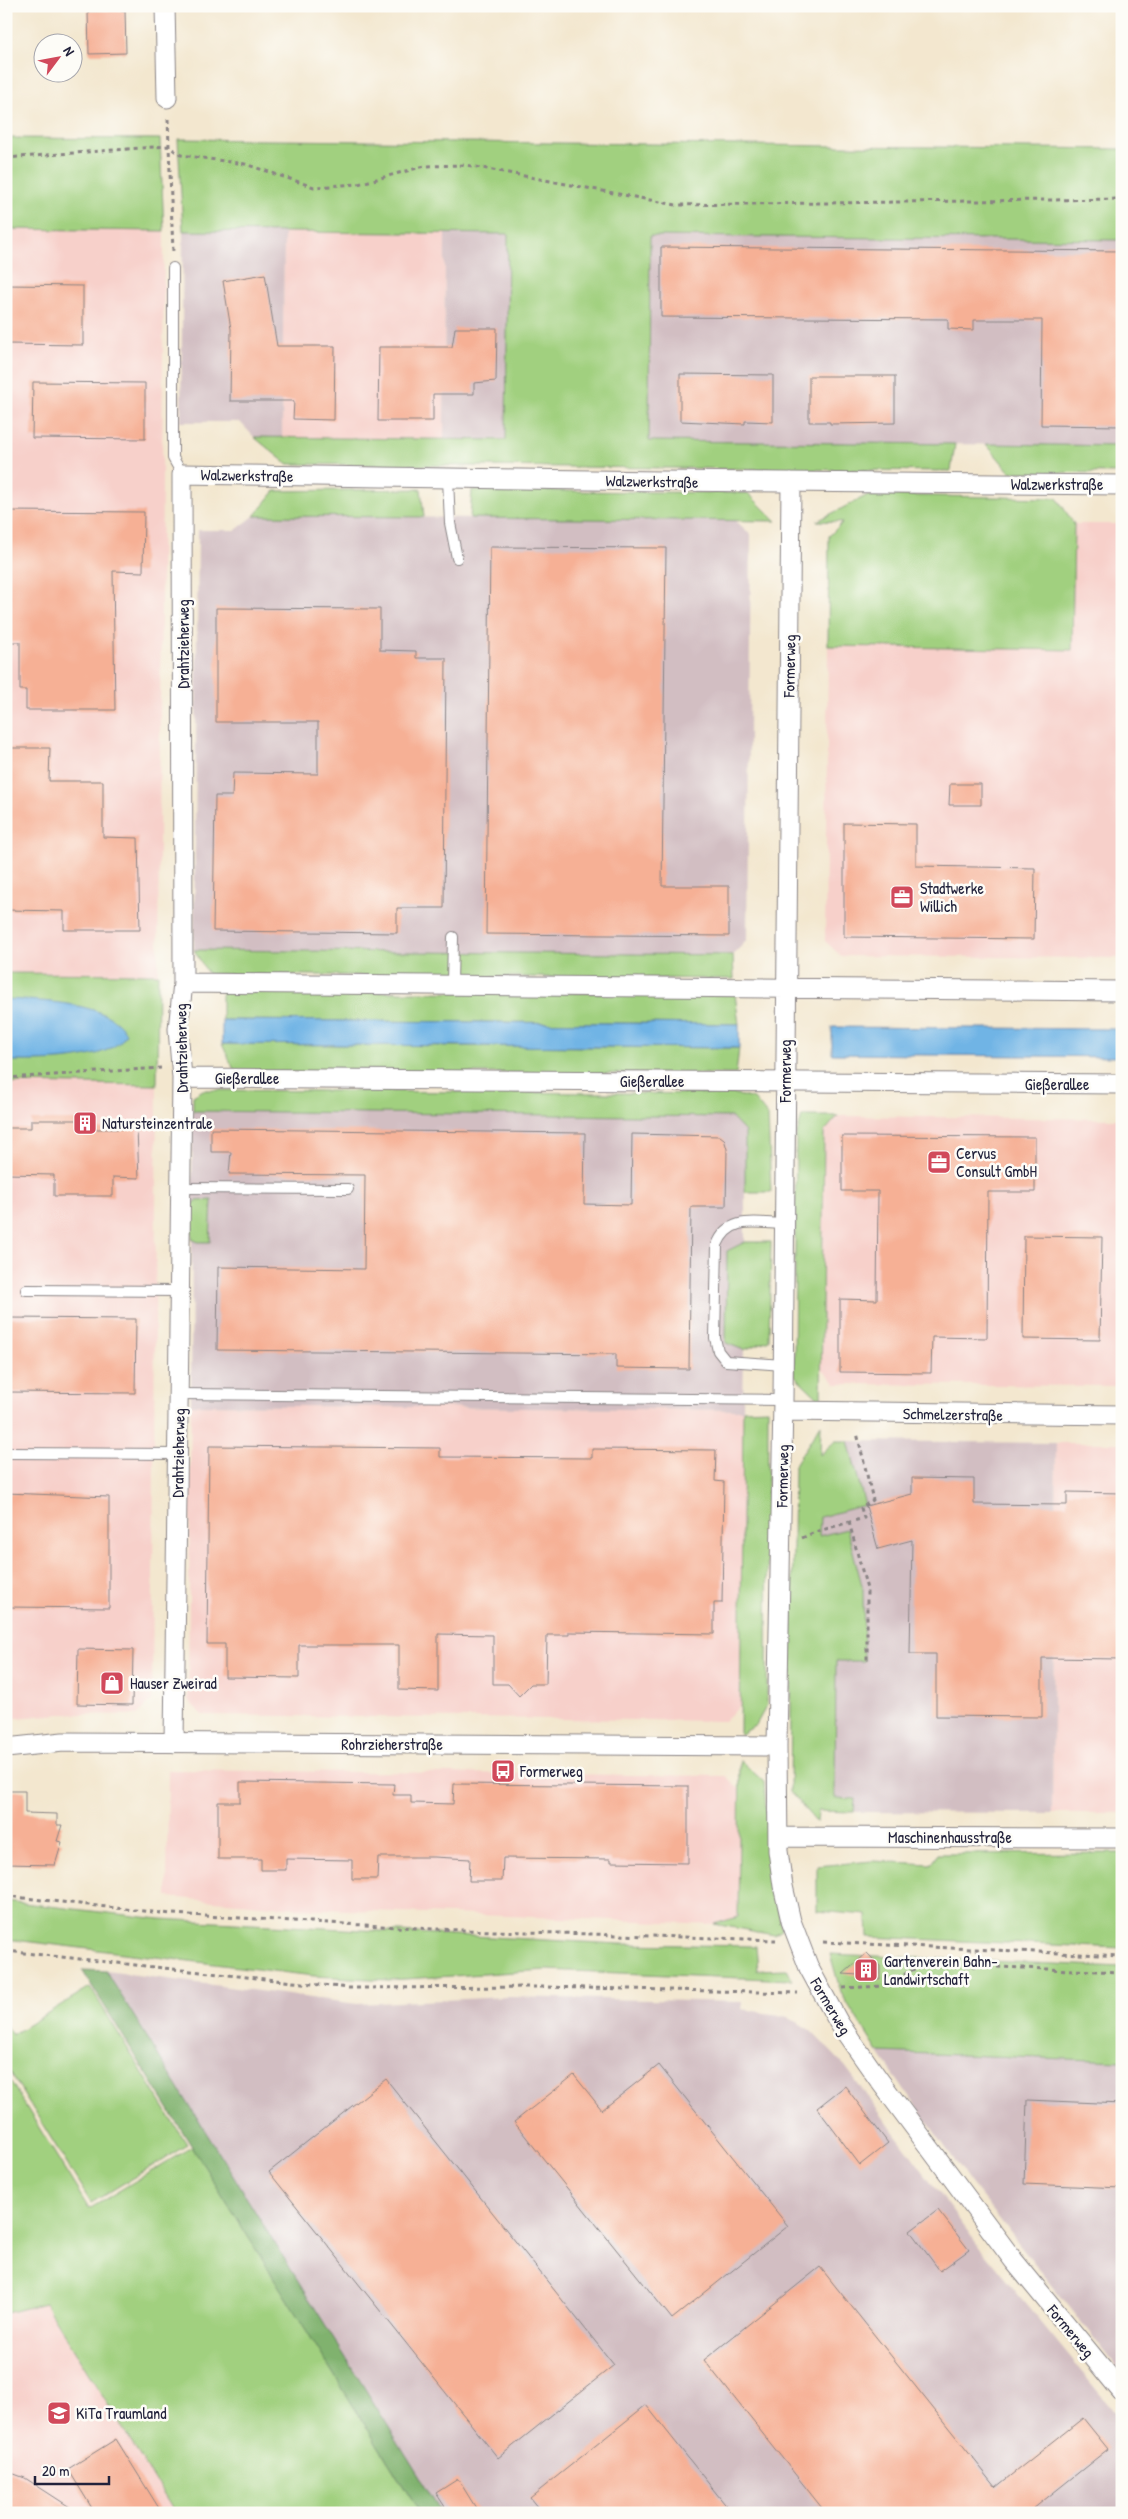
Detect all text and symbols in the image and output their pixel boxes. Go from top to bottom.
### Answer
north arrow [32,32,82,82]
text: N [59,43,80,60]
street label: Walzwerkstraße [200,463,294,487]
street label: Walzwerkstraße [605,469,699,493]
street label: Walzwerkstraße [1011,473,1104,495]
street label: Drahtzieherweg [172,599,194,689]
street label: Formerweg [777,634,801,699]
place label: Stadtwerke Willich [920,877,984,917]
office icon: Stadtwerke Willich [889,884,915,910]
street label: Drahtzieherweg [169,1003,193,1093]
street label: Formerweg [774,1040,796,1103]
street label: Gießerallee [215,1067,280,1089]
street label: Gießerallee [620,1070,685,1092]
street label: Gießerallee [1025,1073,1090,1095]
building icon: Natursteinzentrale [72,1110,98,1136]
place label: Natursteinzentrale [102,1112,213,1134]
place label: Cervus Consult GmbH [956,1142,1037,1182]
office icon: Cervus Consult GmbH [926,1149,952,1175]
street label: Schmelzerstraße [903,1402,1004,1426]
street label: Drahtzieherweg [166,1408,190,1498]
street label: Formerweg [770,1444,794,1509]
shop icon: Hauser Zweirad [99,1670,125,1696]
place label: Hauser Zweirad [130,1672,217,1694]
street label: Rohrzieherstraße [341,1733,443,1755]
bus stop icon: Formerweg [490,1758,516,1784]
place label: Formerweg [519,1760,583,1782]
street label: Maschinenhausstraße [888,1826,1013,1848]
place label: Gartenverein Bahn- Landwirtschaft [884,1950,998,1990]
building icon: Gartenverein Bahn- Landwirtschaft [853,1957,879,1983]
street label: Formerweg [805,1973,857,2039]
street label: Formerweg [1042,2299,1100,2362]
school or university icon: KiTa Traumland [46,2400,72,2426]
place label: KiTa Traumland [76,2402,167,2424]
scale bar [35,2454,109,2486]
text: 20 m [42,2460,69,2481]

